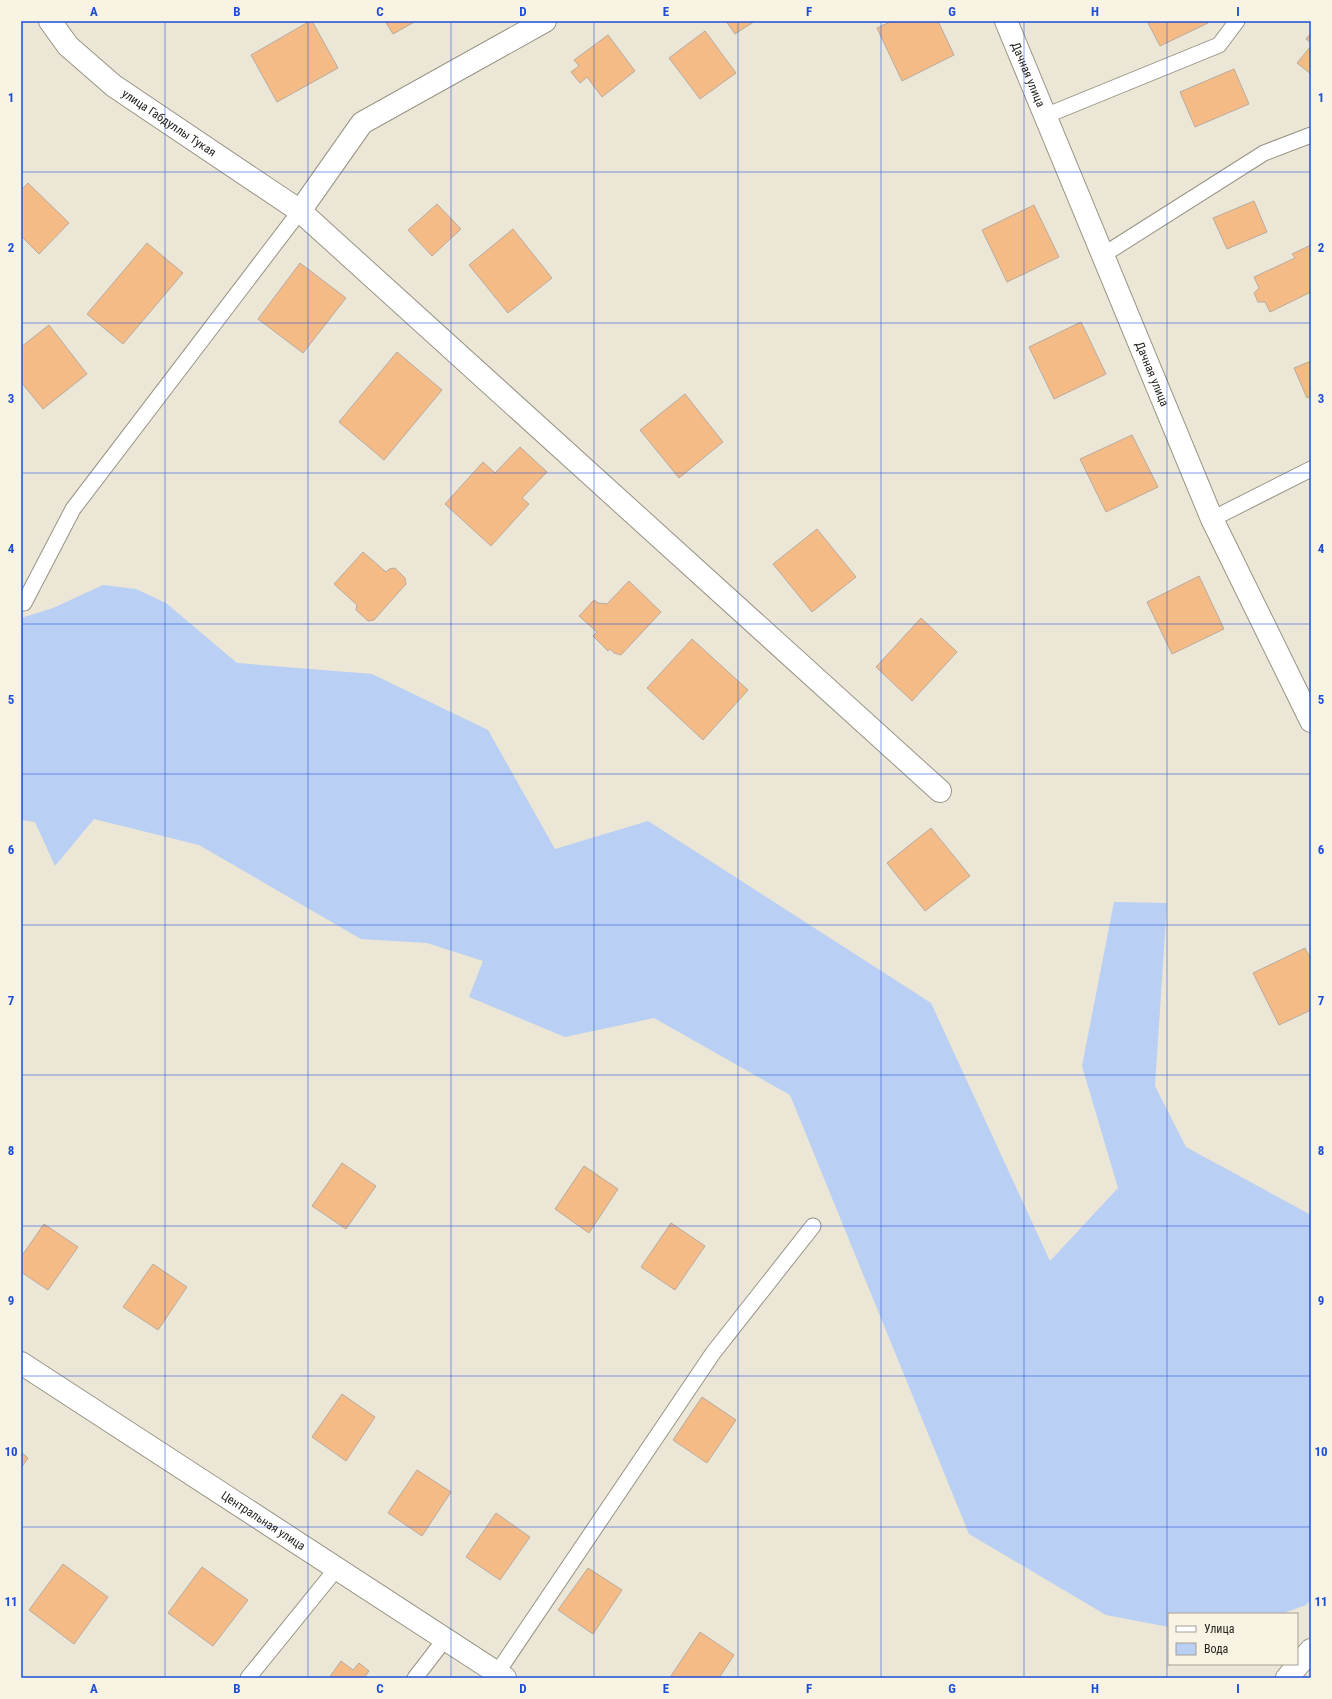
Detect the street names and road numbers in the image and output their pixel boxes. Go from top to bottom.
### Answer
street label: Дачная улица [1009,40,1048,109]
street label: улица Габдуллы Тукая [119,86,219,159]
street label: Дачная улица [1132,339,1172,409]
street label: Центральная улица [219,1488,308,1553]

